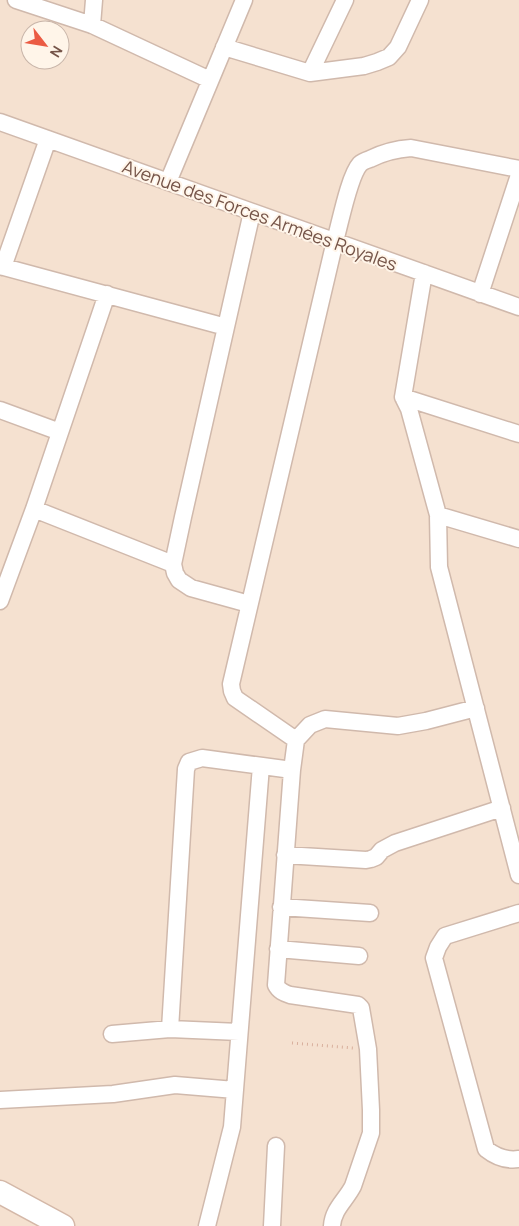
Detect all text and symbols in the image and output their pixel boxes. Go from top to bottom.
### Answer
north arrow [20,20,70,70]
text: N [46,43,67,61]
street label: Avenue des Forces Armées Royales [119,154,401,276]

